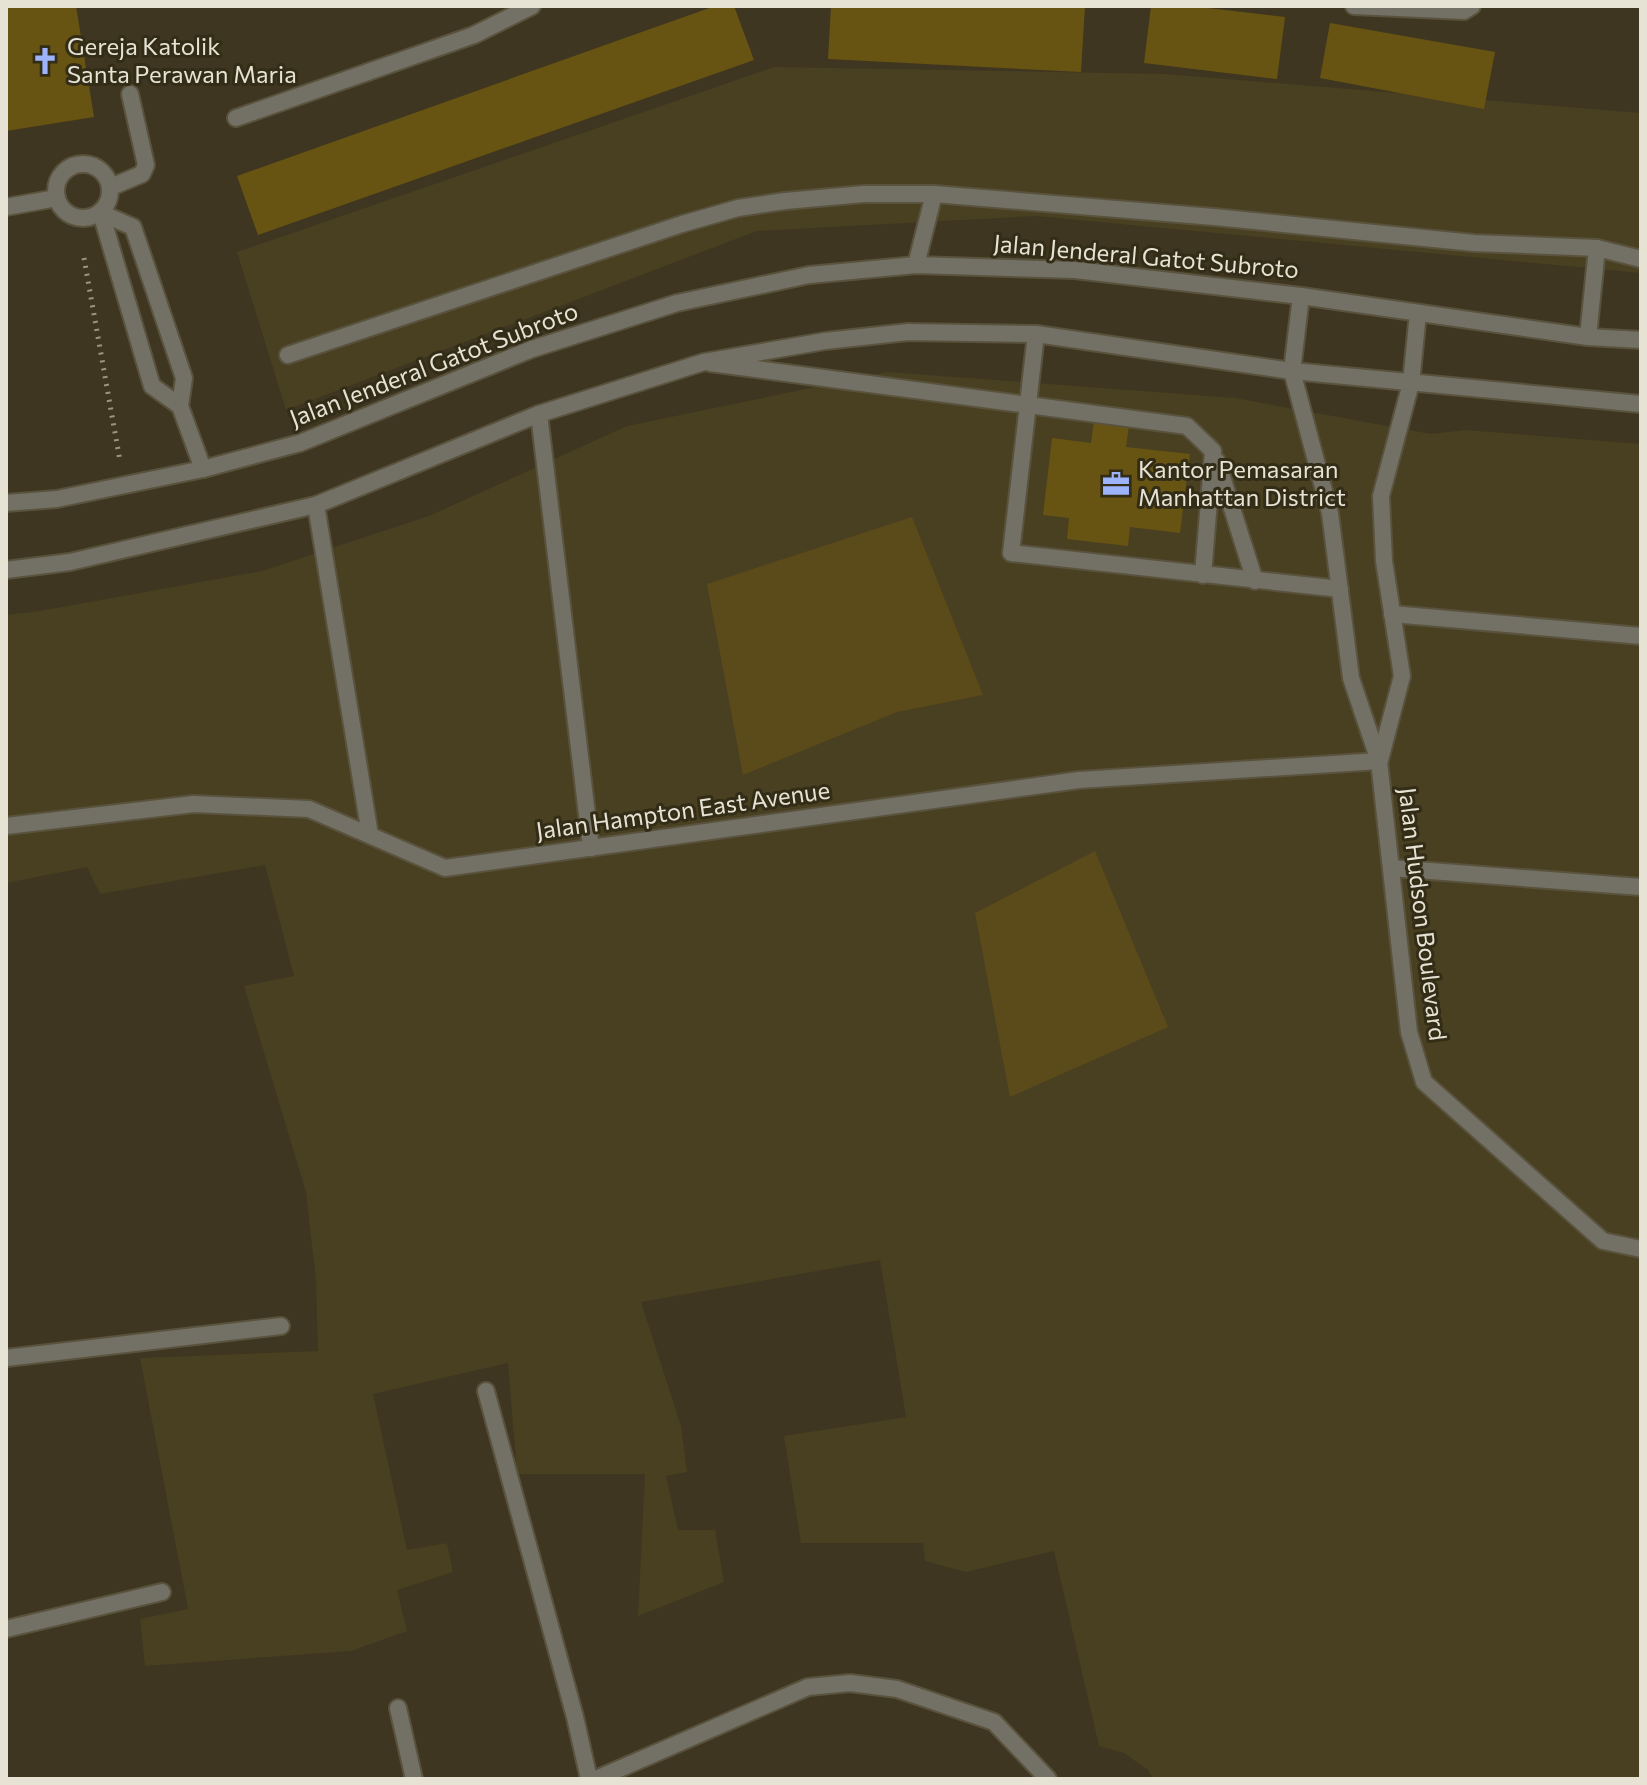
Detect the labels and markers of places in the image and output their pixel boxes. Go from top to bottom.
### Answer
place label: Gereja Katolik Santa Perawan Maria [67,31,297,88]
church icon: Gereja Katolik Santa Perawan Maria [30,46,60,76]
place label: Kantor Pemasaran Manhattan District [1138,454,1346,511]
office icon: Kantor Pemasaran Manhattan District [1101,469,1131,499]

